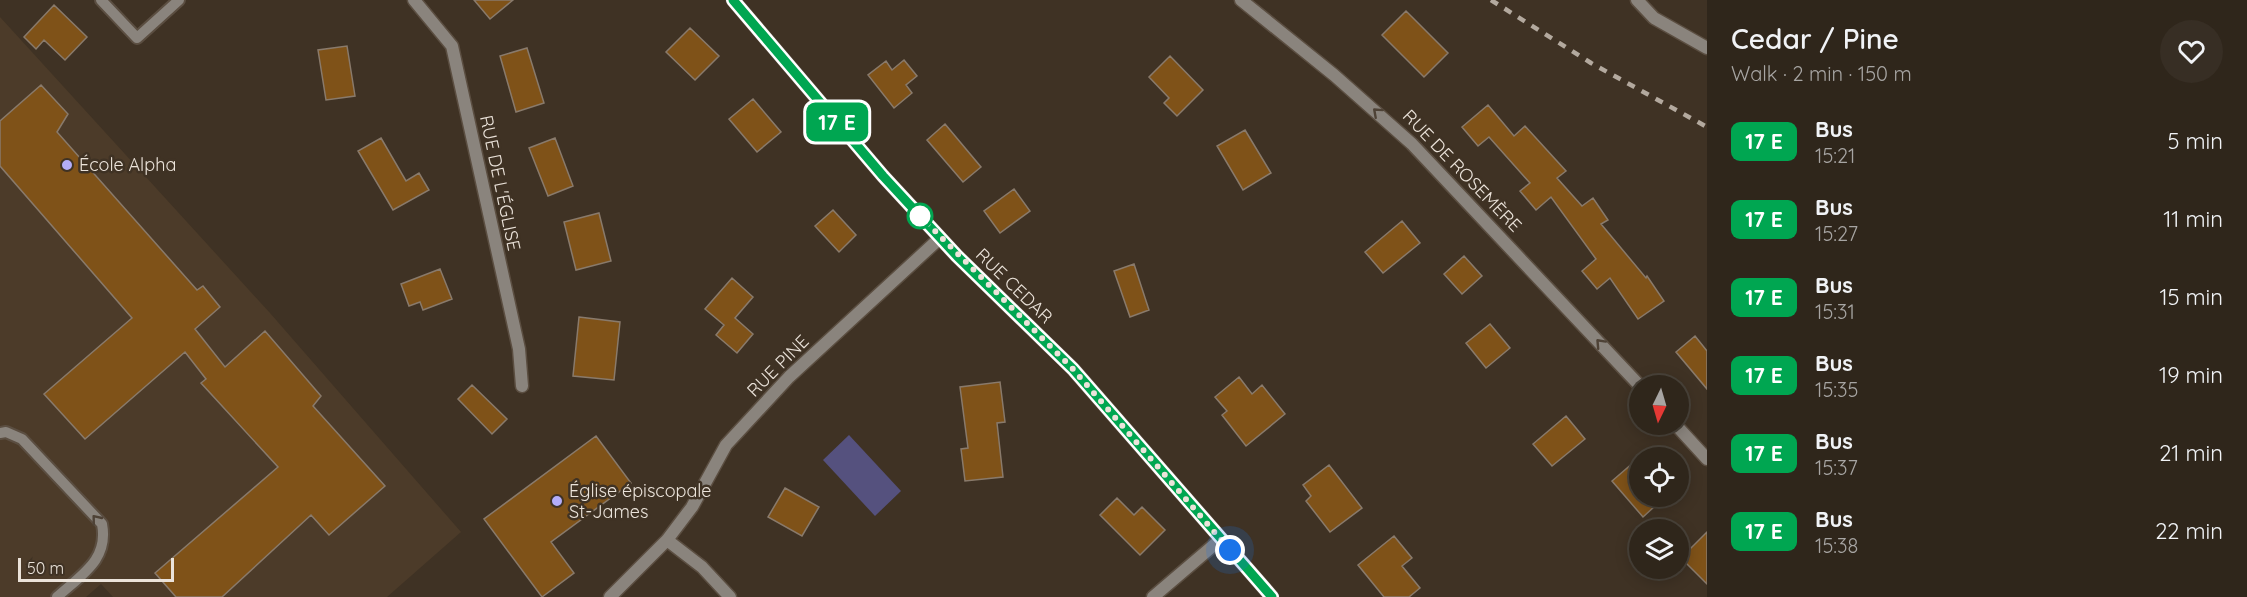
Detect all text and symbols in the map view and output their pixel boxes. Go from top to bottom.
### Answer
button: heart [2160,20,2223,83]
text: Cedar / Pine [1731,21,1899,56]
text: Walk · 2 min · 150 m [1731,61,1912,86]
line badge: 17 E [795,102,879,142]
street label: RUE DE ROSEMÈRE [1398,105,1527,237]
one-way arrow [1374,108,1384,119]
text: 17 E [818,109,856,135]
street label: RUE DE L'ÉGLISE [475,113,526,253]
text: Bus [1815,115,1853,143]
text: 5 min [2168,127,2223,155]
text: 17 E [1745,128,1783,154]
text: 15:21 [1815,143,1856,168]
place label: École Alpha [79,153,176,176]
marker: École Alpha [60,158,74,172]
text: Bus [1815,193,1853,221]
unlabelled marker [907,203,933,229]
text: 11 min [2163,205,2223,233]
text: 17 E [1745,206,1783,232]
text: 15:27 [1815,221,1858,246]
street label: RUE CEDAR [971,243,1058,328]
text: Bus [1815,271,1853,299]
text: 15 min [2159,283,2223,311]
text: 17 E [1745,284,1783,310]
text: 15:31 [1815,299,1855,324]
street label: RUE PINE [742,330,814,402]
one-way arrow [1596,339,1607,350]
text: Bus [1815,349,1853,377]
text: 19 min [2159,361,2223,389]
text: 17 E [1745,362,1783,388]
north arrow [1629,375,1689,435]
map controls [1629,375,1689,579]
text: 15:35 [1815,377,1858,402]
text: Bus [1815,427,1853,455]
text: 21 min [2159,439,2223,467]
text: 17 E [1745,440,1783,466]
button: locate [1629,447,1689,507]
text: 15:37 [1815,455,1858,480]
place label: Église épiscopale St-James [569,479,712,523]
marker: Église épiscopale St-James [550,494,564,508]
text: Bus [1815,505,1853,533]
one-way arrow [93,515,104,526]
text: 22 min [2155,517,2223,545]
text: 17 E [1745,518,1783,544]
button: layers [1629,519,1689,579]
text: 15:38 [1815,533,1858,558]
your location [1215,535,1245,565]
scale bar [18,555,174,582]
text: 50 m [27,558,64,578]

